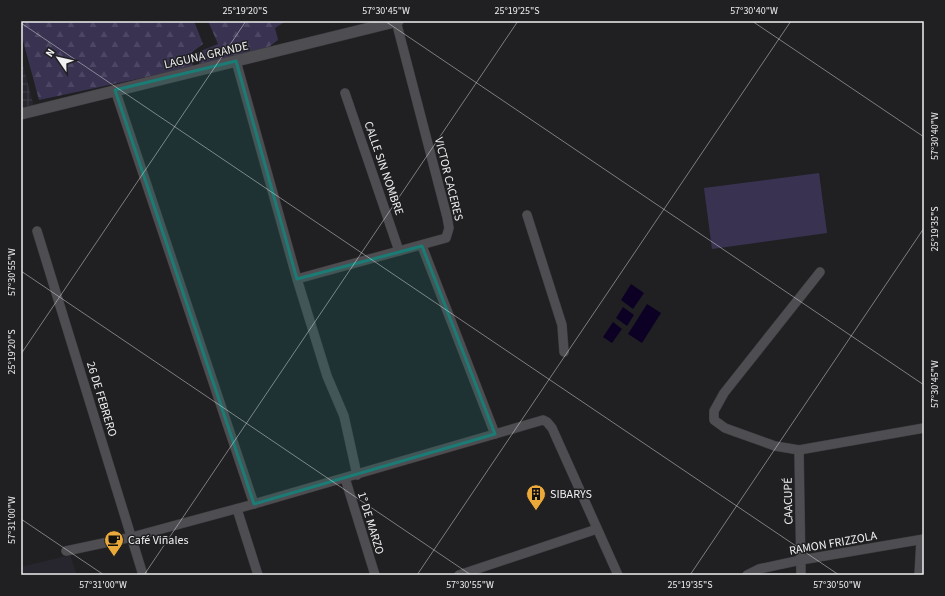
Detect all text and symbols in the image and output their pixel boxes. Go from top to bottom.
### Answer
text: 25°19'20"S [222,4,268,18]
text: 57°30'45"W [362,4,410,18]
text: 25°19'25"S [494,4,540,18]
text: 57°30'40"W [730,4,778,18]
north arrow [38,38,78,78]
street label: LAGUNA GRANDE [162,38,250,73]
text: N [42,45,58,60]
text: 57°30'40"W [928,112,942,160]
street label: CALLE SIN NOMBRE [360,119,408,217]
street label: VICTOR CACERES [430,136,467,223]
text: 25°19'35"S [928,206,942,252]
text: 57°30'55"W [5,248,19,296]
text: 25°19'20"S [5,329,19,375]
street label: 26 DE FEBRERO [82,360,121,439]
text: 57°30'45"W [928,360,942,408]
street label: CAACUPÉ [780,477,797,525]
building icon: SIBARYS [525,483,547,511]
place label: SIBARYS [550,486,592,503]
street label: 1° DE MARZO [353,490,388,557]
text: 57°31'00"W [5,496,19,544]
street label: RAMON FRIZZOLA [788,527,879,560]
cafe icon: Café Viñales [103,529,125,557]
place label: Café Viñales [128,532,188,549]
text: 57°31'00"W [79,578,127,592]
text: 57°30'55"W [446,578,494,592]
text: 25°19'35"S [667,578,713,592]
text: 57°30'50"W [813,578,861,592]

